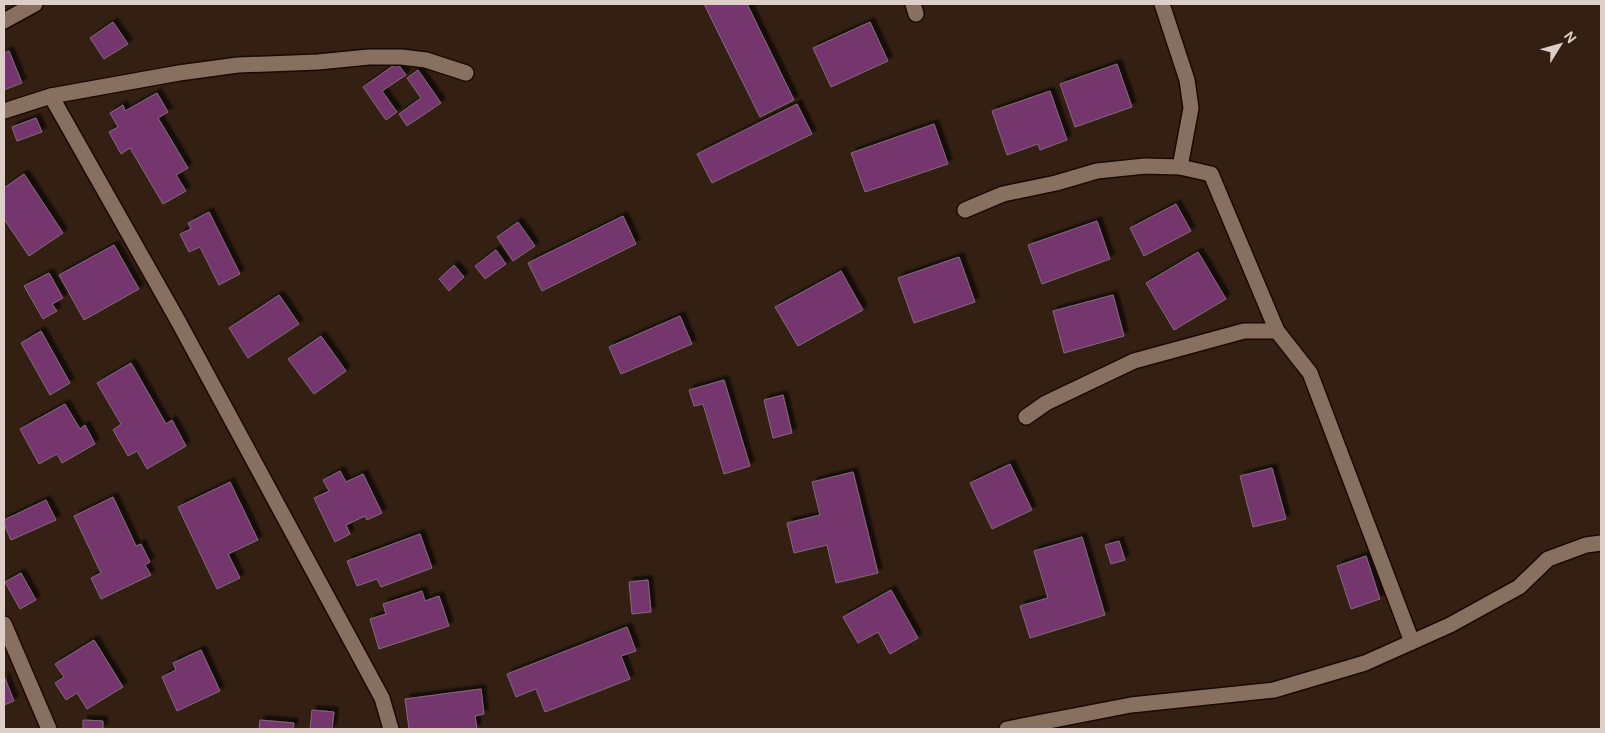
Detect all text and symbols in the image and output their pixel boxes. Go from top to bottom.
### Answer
north arrow [1535,20,1585,70]
text: N [1560,28,1581,47]

